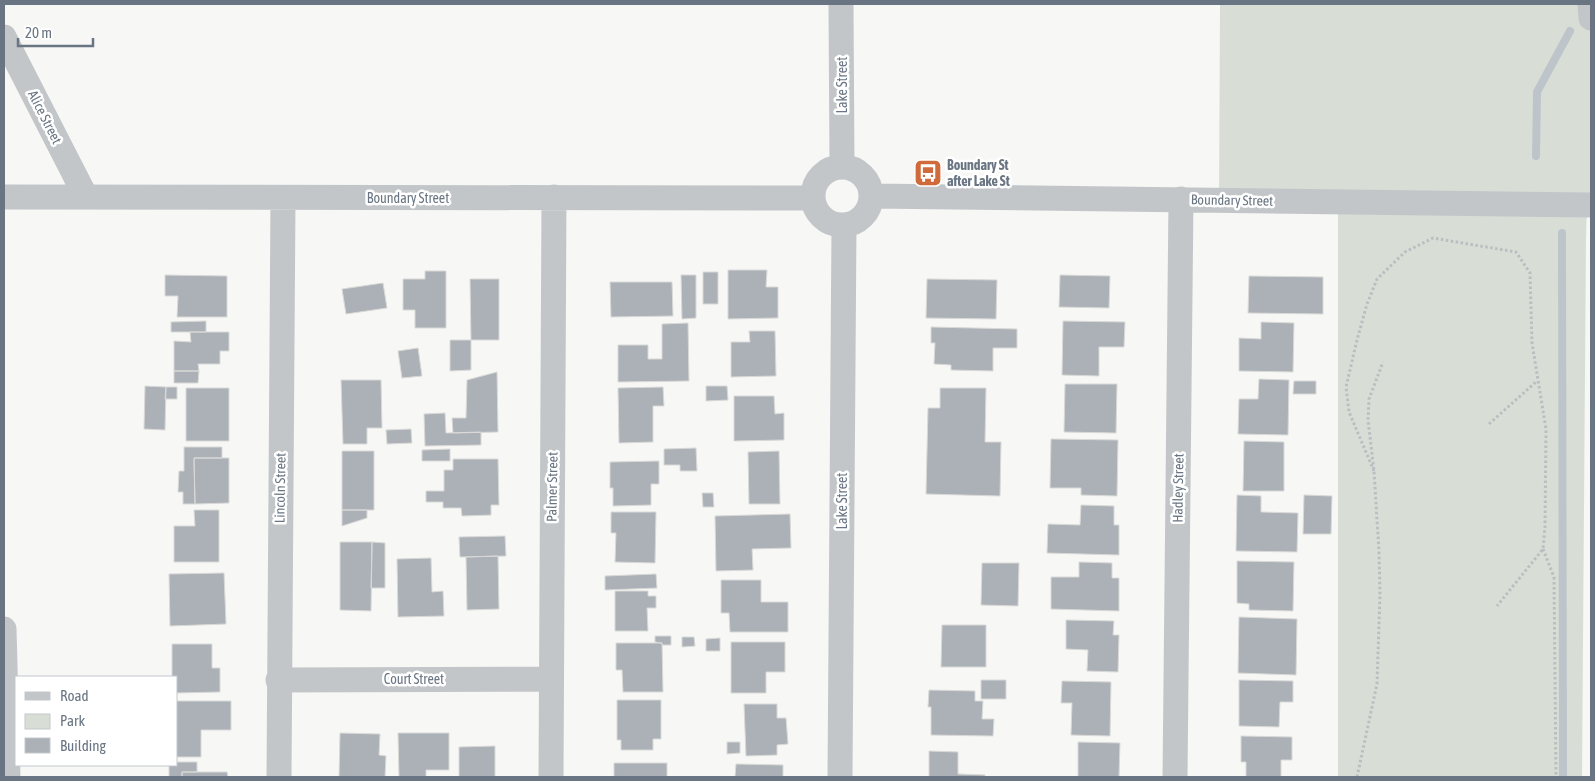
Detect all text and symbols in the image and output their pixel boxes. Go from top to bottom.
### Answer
scale bar [18,15,92,47]
text: 20 m [25,24,52,41]
street label: Lake Street [834,57,850,113]
street label: Alice Street [25,88,65,146]
place label: Boundary St after Lake St [947,157,1010,189]
bus stop icon: Boundary St after Lake St [913,158,943,188]
street label: Boundary Street [367,190,449,206]
street label: Boundary Street [1191,191,1273,209]
street label: Palmer Street [543,452,561,522]
street label: Lincoln Street [271,453,289,523]
street label: Hadley Street [1169,453,1187,523]
street label: Lake Street [834,473,850,529]
street label: Court Street [384,671,444,687]
legend [15,676,178,766]
text: Road [60,687,89,704]
text: Park [60,712,85,729]
text: Building [60,737,106,754]

